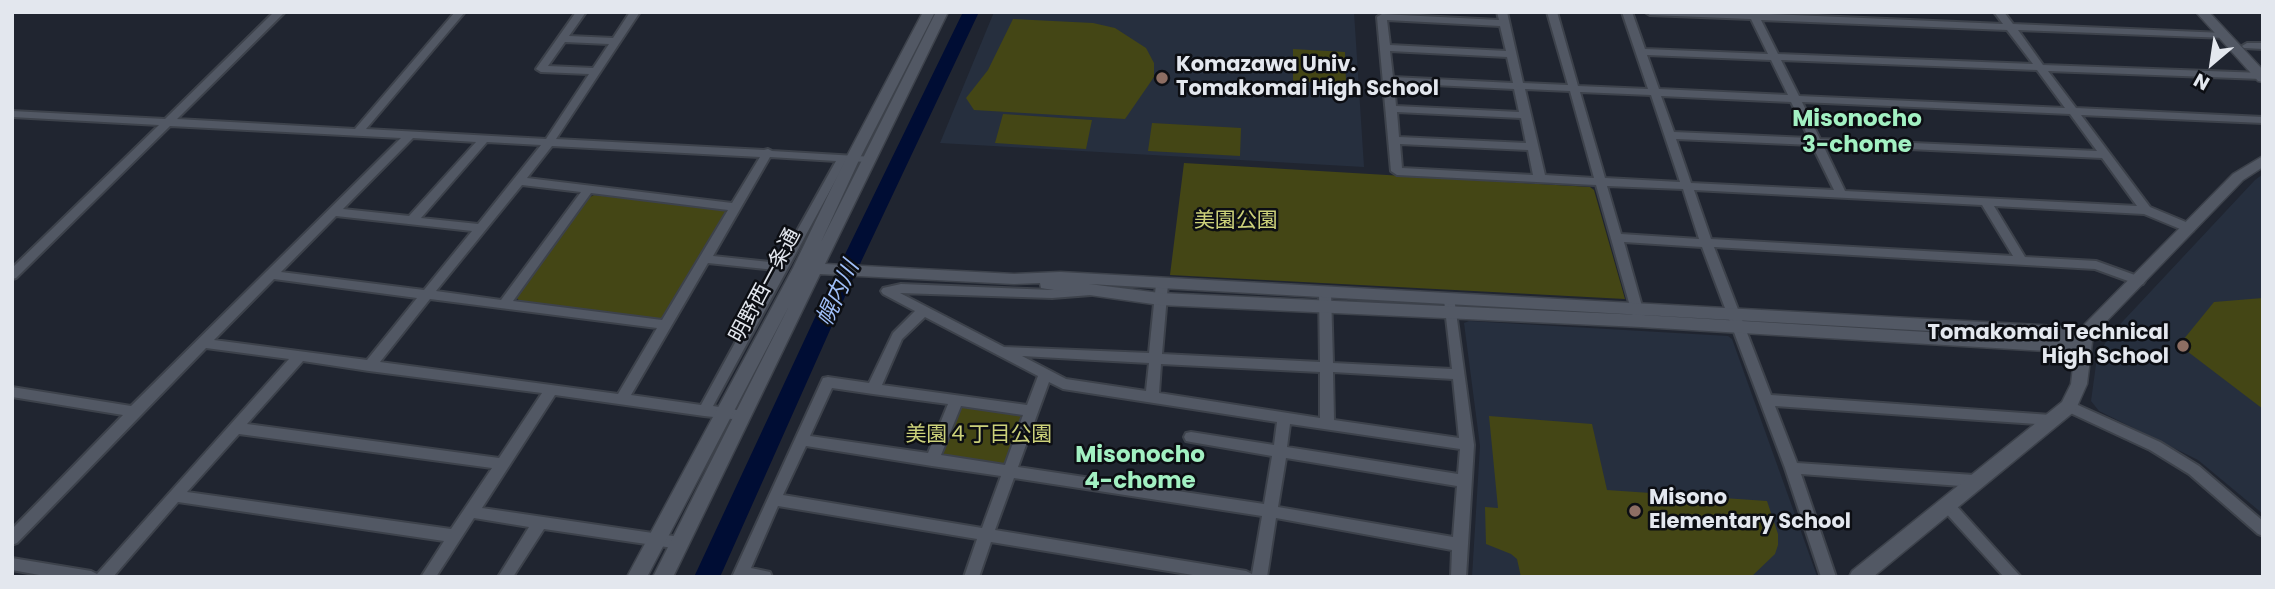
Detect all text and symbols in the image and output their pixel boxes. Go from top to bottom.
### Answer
north arrow [2177,28,2247,98]
place label: Komazawa Univ. Tomakomai High School [1176,53,1439,103]
text: N [2189,67,2214,97]
marker: Komazawa Univ. Tomakomai High School [1154,70,1170,86]
district label: Misonocho 3-chome [1792,106,1922,160]
park label: 美園公園 [1194,209,1278,235]
street label: 明野西一条通 [725,224,807,348]
water label: 幌内川 [812,257,866,331]
place label: Tomakomai Technical High School [1928,321,2169,371]
marker: Tomakomai Technical High School [2175,338,2191,354]
park label: 美園４丁目公園 [906,423,1052,449]
district label: Misonocho 4-chome [1075,442,1205,496]
place label: Misono Elementary School [1649,486,1851,536]
marker: Misono Elementary School [1627,503,1643,519]

